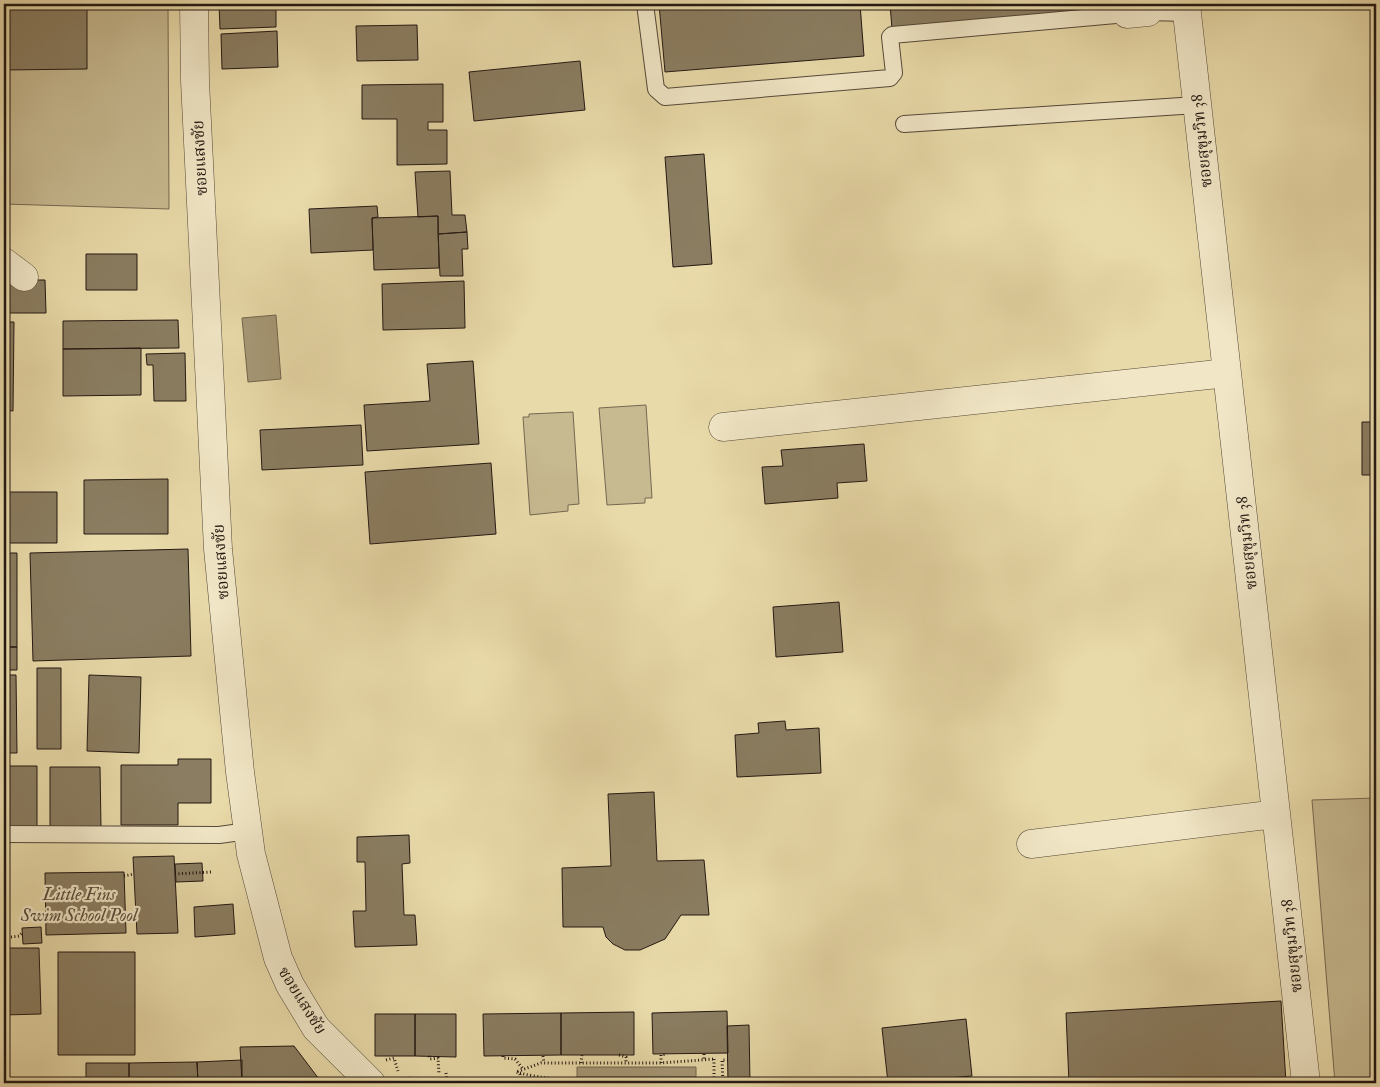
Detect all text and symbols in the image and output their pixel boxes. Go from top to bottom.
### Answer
street label: ซอยสุขุมวิท 38 [1187,93,1218,188]
street label: ซอยแสงชัย [188,120,212,196]
street label: ซอยสุขุมวิท 38 [1232,495,1263,590]
street label: ซอยแสงชัย [208,524,234,600]
water label: Little Fins Swim School Pool [20,883,139,927]
street label: ซอยสุขุมวิท 38 [1277,898,1308,993]
street label: ซอยแสงชัย [274,963,331,1038]

